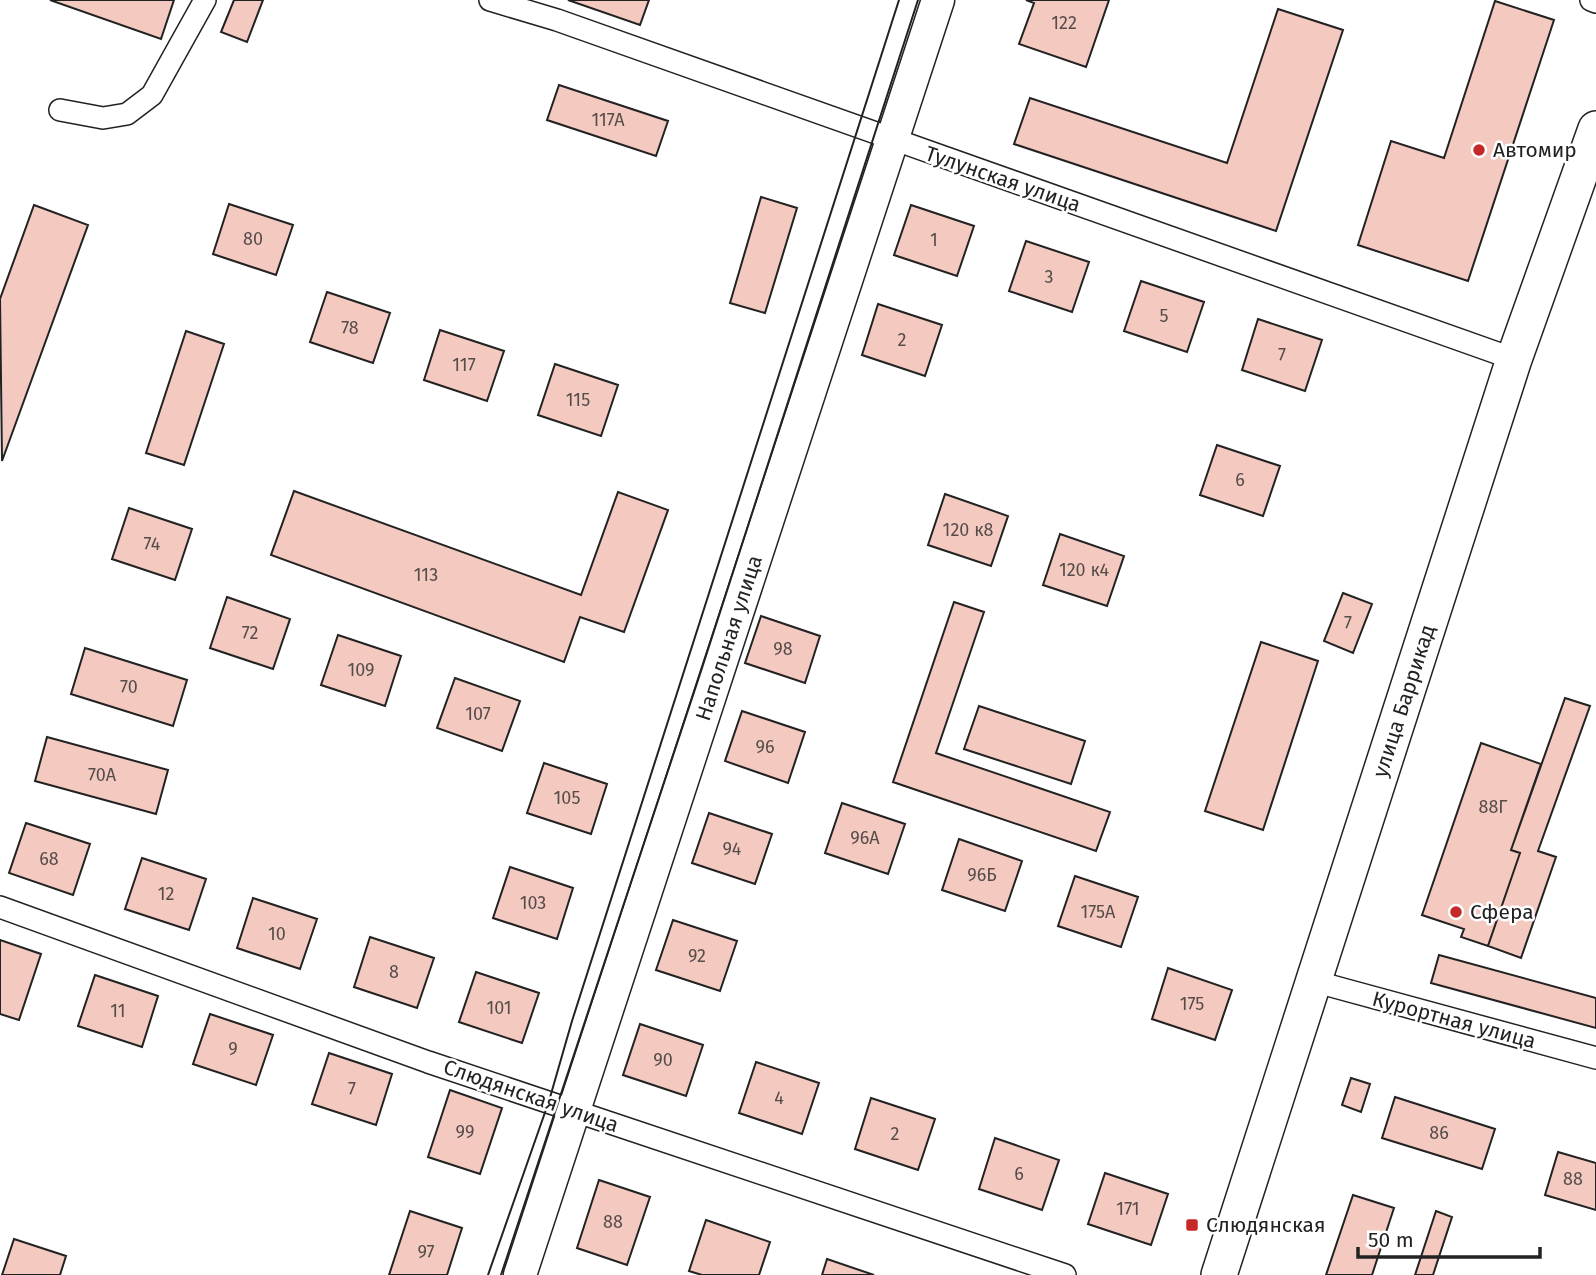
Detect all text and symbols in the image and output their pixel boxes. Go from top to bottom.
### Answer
house number: 122 [1051,12,1077,34]
house number: 117А [591,109,625,131]
place label: Автомир [1493,137,1577,163]
street label: Тулунская улица [922,140,1084,218]
marker: Автомир [1471,142,1487,158]
house number: 80 [243,228,263,250]
house number: 1 [930,229,938,251]
house number: 3 [1045,266,1053,288]
house number: 5 [1159,305,1169,327]
house number: 78 [341,317,359,339]
house number: 2 [898,329,907,351]
house number: 7 [1278,344,1286,366]
house number: 117 [452,354,476,376]
house number: 115 [566,389,590,411]
house number: 6 [1235,469,1245,491]
house number: 120 к8 [943,519,993,541]
house number: 74 [144,533,161,555]
street label: Напольная улица [690,552,768,724]
house number: 120 к4 [1059,559,1110,581]
house number: 113 [414,564,438,586]
house number: 7 [1344,612,1352,634]
street label: улица Баррикад [1367,621,1441,781]
house number: 72 [242,622,258,644]
house number: 98 [773,638,793,660]
house number: 109 [347,659,375,681]
house number: 70 [120,676,138,698]
house number: 107 [465,703,491,725]
house number: 96 [755,736,775,758]
house number: 70А [88,764,117,786]
house number: 105 [554,787,580,809]
house number: 88Г [1479,796,1507,818]
house number: 96А [850,827,880,849]
house number: 94 [723,838,742,860]
house number: 68 [39,848,59,870]
house number: 96Б [967,864,997,886]
house number: 12 [158,883,174,905]
house number: 103 [520,892,546,914]
place label: Сфера [1470,899,1534,925]
house number: 175А [1081,901,1116,923]
marker: Сфера [1448,904,1464,920]
house number: 10 [268,923,286,945]
house number: 92 [688,945,706,967]
house number: 8 [389,961,399,983]
street label: Курортная улица [1369,986,1539,1054]
house number: 175 [1180,993,1204,1015]
house number: 101 [486,997,512,1019]
house number: 11 [110,1000,126,1022]
house number: 9 [228,1038,238,1060]
house number: 90 [653,1049,673,1071]
street label: Слюдянская улица [440,1054,622,1138]
house number: 7 [348,1078,356,1100]
house number: 4 [774,1087,784,1109]
house number: 99 [456,1121,474,1143]
house number: 86 [1429,1122,1449,1144]
house number: 2 [891,1123,900,1145]
house number: 6 [1014,1163,1024,1185]
house number: 88 [1563,1168,1583,1190]
house number: 171 [1116,1198,1140,1220]
house number: 88 [603,1211,623,1233]
place label: Слюдянская [1206,1212,1326,1238]
scale bar [1358,1216,1540,1260]
marker: Слюдянская [1184,1217,1200,1233]
text: 50 m [1368,1227,1414,1253]
house number: 97 [417,1241,435,1263]

